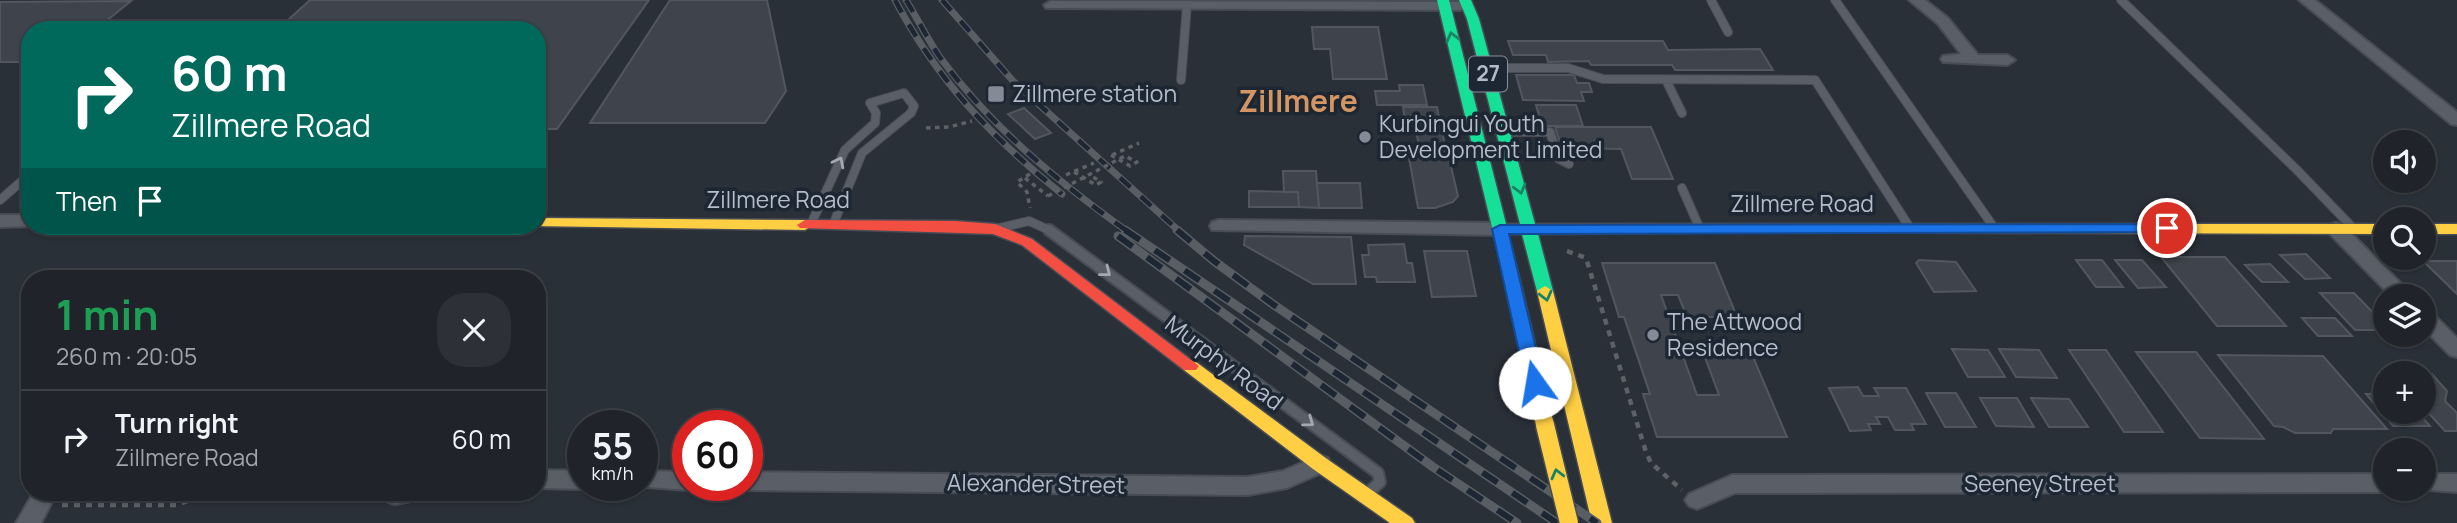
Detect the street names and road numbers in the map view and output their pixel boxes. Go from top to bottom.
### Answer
road number: 27 [1469,56,1507,92]
street label: Zillmere Road [706,183,850,215]
street label: Zillmere Road [1730,187,1874,219]
street label: Murphy Road [1159,307,1290,417]
street label: Alexander Street [947,465,1126,501]
street label: Seeney Street [1964,467,2116,499]

